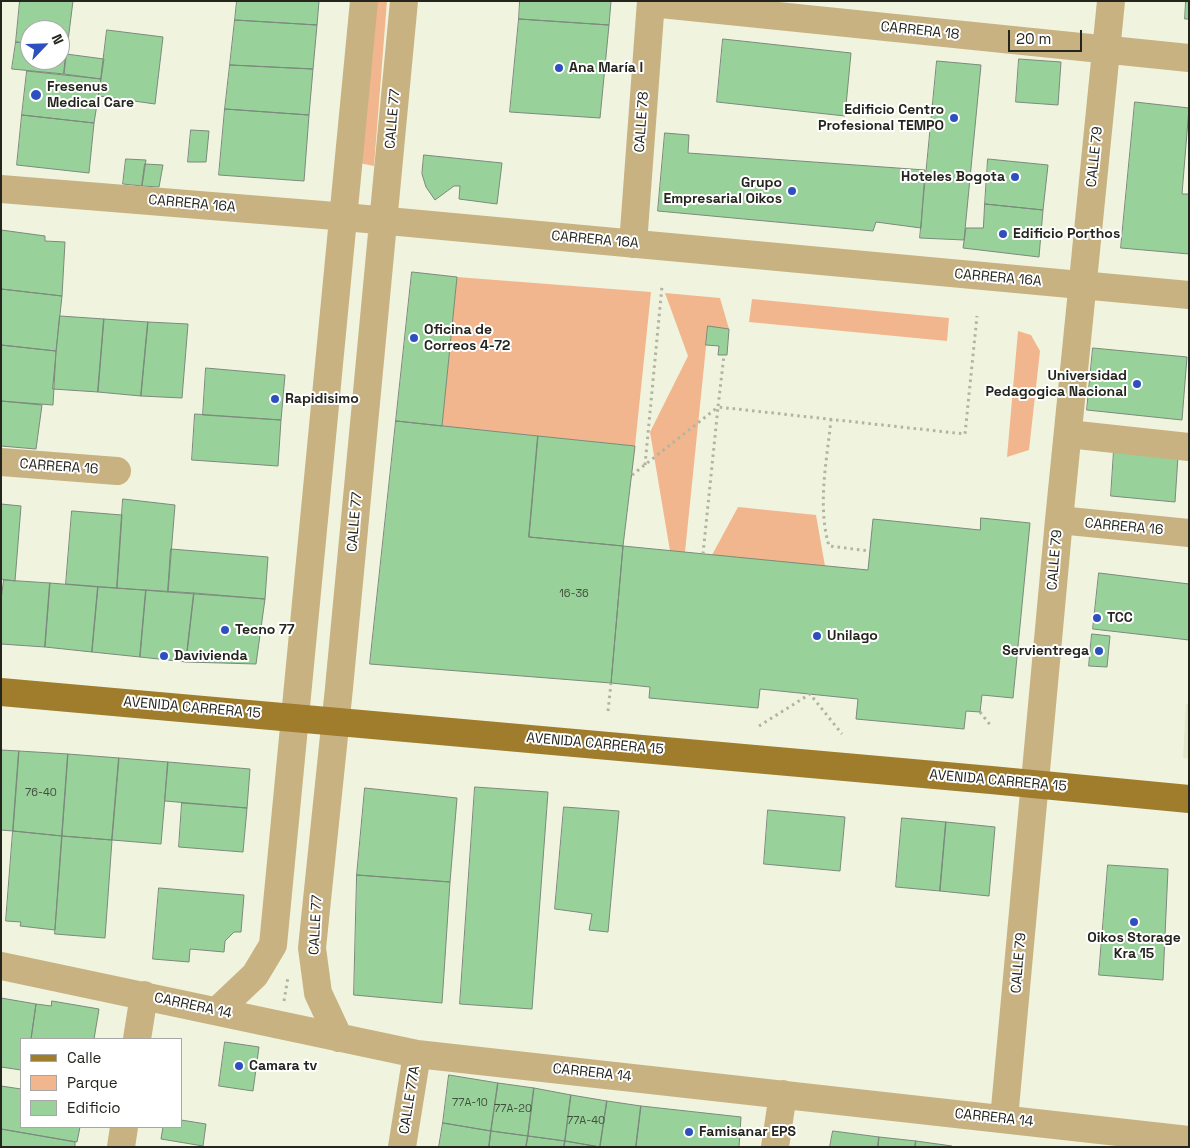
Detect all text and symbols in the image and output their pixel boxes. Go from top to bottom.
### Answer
street label: CARRERA 18 [880,19,960,43]
north arrow [20,20,70,70]
scale bar [1010,20,1084,52]
text: 20 m [1016,29,1051,48]
text: N [48,31,68,47]
place label: Ana María I [569,60,643,76]
marker: Ana María I [553,62,565,74]
place label: Fresenus Medical Care [47,79,134,111]
marker: Fresenus Medical Care [29,88,43,102]
street label: CALLE 77 [382,88,404,150]
street label: CALLE 78 [631,91,653,153]
place label: Edificio Centro Profesional TEMPO [818,102,944,134]
marker: Edificio Centro Profesional TEMPO [948,112,960,124]
street label: CALLE 79 [1083,126,1107,188]
place label: Hoteles Bogota [901,169,1005,185]
marker: Hoteles Bogota [1009,171,1021,183]
place label: Grupo Empresarial Oikos [663,175,782,208]
marker: Grupo Empresarial Oikos [786,185,798,197]
street label: CARRERA 16A [148,192,236,216]
place label: Edificio Porthos [1013,226,1120,242]
street label: CARRERA 16A [551,228,639,252]
marker: Edificio Porthos [997,228,1009,240]
street label: CARRERA 16A [954,266,1042,290]
place label: Oficina de Correos 4-72 [424,322,510,354]
marker: Oficina de Correos 4-72 [408,332,420,344]
place label: Universidad Pedagogica Nacional [985,368,1127,401]
marker: Universidad Pedagogica Nacional [1131,378,1143,390]
place label: Rapidisimo [285,391,359,407]
marker: Rapidisimo [269,393,281,405]
street label: CARRERA 16 [19,456,99,478]
street label: CALLE 77 [344,491,366,553]
street label: CARRERA 16 [1084,515,1164,539]
street label: CALLE 79 [1044,529,1066,591]
house number: 16-36 [559,587,589,601]
place label: TCC [1107,610,1133,626]
marker: TCC [1091,612,1103,624]
place label: Tecno 77 [235,622,294,638]
marker: Tecno 77 [219,624,231,636]
place label: Unilago [827,628,878,644]
marker: Unilago [811,630,823,642]
place label: Servientrega [1002,643,1089,659]
marker: Servientrega [1093,645,1105,657]
place label: Davivienda [174,648,248,664]
marker: Davivienda [158,650,170,662]
street label: AVENIDA CARRERA 15 [123,694,261,722]
street label: AVENIDA CARRERA 15 [526,730,664,758]
street label: AVENIDA CARRERA 15 [929,767,1067,795]
house number: 76-40 [25,786,57,800]
street label: CALLE 77 [306,894,326,956]
marker: Oikos Storage Kra 15 [1128,916,1140,928]
place label: Oikos Storage Kra 15 [1087,930,1181,962]
street label: CALLE 79 [1008,932,1030,994]
street label: CARRERA 14 [153,990,233,1022]
legend [20,1038,182,1128]
text: Calle [67,1048,102,1067]
place label: Camara tv [249,1058,317,1074]
marker: Camara tv [233,1060,245,1072]
street label: CARRERA 14 [552,1061,632,1085]
street label: CALLE 77A [396,1065,424,1135]
text: Parque [67,1073,118,1092]
house number: 77A-10 [452,1096,488,1110]
text: Edificio [67,1098,121,1117]
house number: 77A-20 [494,1102,532,1116]
street label: CARRERA 14 [954,1106,1034,1130]
house number: 77A-40 [567,1114,605,1128]
place label: Famisanar EPS [699,1124,796,1140]
marker: Famisanar EPS [683,1126,695,1138]

